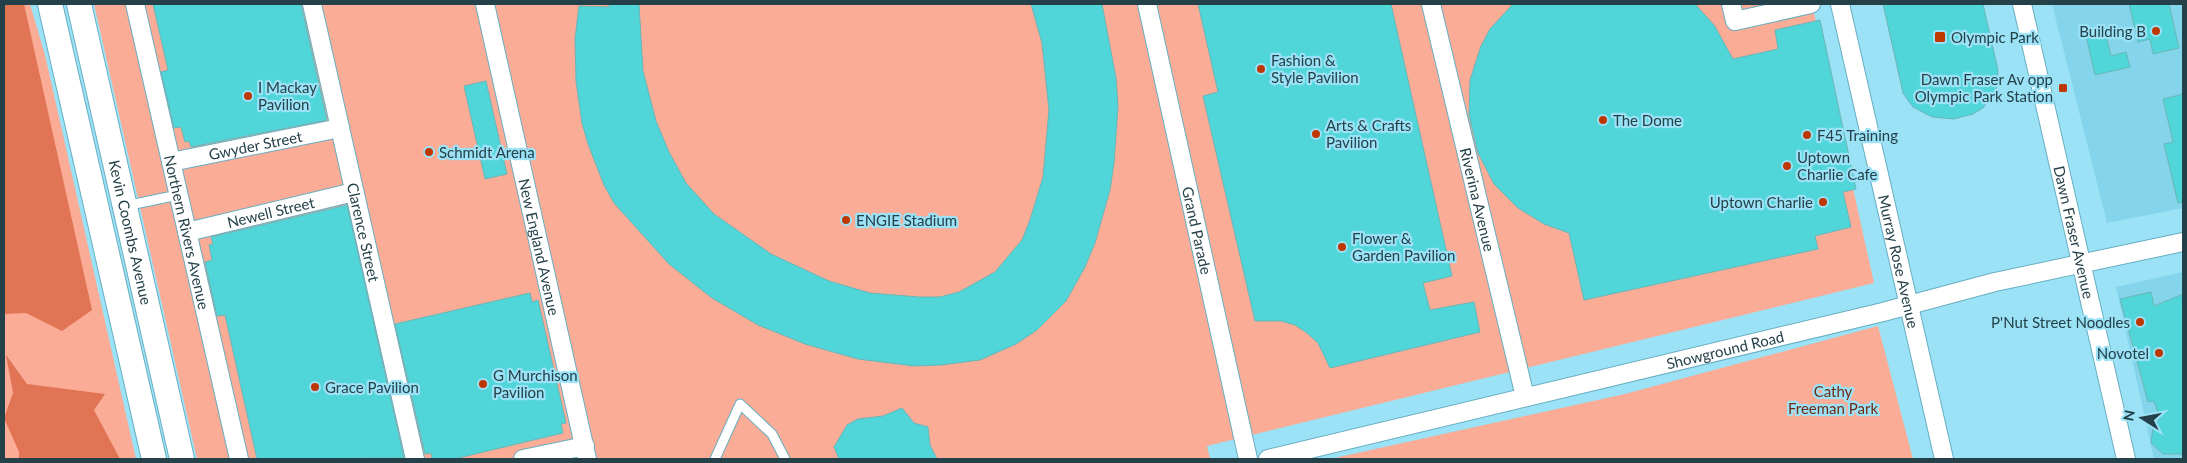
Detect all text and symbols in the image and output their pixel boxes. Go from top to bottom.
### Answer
place label: Building B [2079,22,2146,40]
marker: Building B [2150,25,2162,37]
place label: Olympic Park [1951,28,2039,46]
marker: Olympic Park [1933,30,1947,44]
place label: Fashion & Style Pavilion [1271,51,1359,86]
marker: Fashion & Style Pavilion [1255,63,1267,75]
place label: Dawn Fraser Av opp Olympic Park Station [1915,70,2053,105]
place label: I Mackay Pavilion [258,78,317,113]
marker: Dawn Fraser Av opp Olympic Park Station [2057,82,2069,94]
marker: I Mackay Pavilion [242,90,254,102]
place label: The Dome [1613,111,1682,129]
marker: The Dome [1597,114,1609,126]
place label: Arts & Crafts Pavilion [1326,116,1411,151]
place label: F45 Training [1817,126,1898,144]
street label: Gwyder Street [207,127,304,163]
marker: Arts & Crafts Pavilion [1310,128,1322,140]
marker: F45 Training [1801,129,1813,141]
place label: Schmidt Arena [439,143,535,161]
marker: Schmidt Arena [423,146,435,158]
street label: Riverina Avenue [1457,146,1499,253]
place label: Uptown Charlie Cafe [1797,148,1878,183]
street label: Northern Rivers Avenue [161,153,214,311]
street label: Kevin Coombs Avenue [106,158,156,306]
marker: Uptown Charlie Cafe [1781,160,1793,172]
street label: Dawn Fraser Avenue [2050,164,2098,300]
street label: New England Avenue [515,177,564,317]
street label: Clarence Street [344,181,384,284]
street label: Grand Parade [1179,185,1216,276]
street label: Newell Street [225,193,317,231]
place label: Uptown Charlie [1710,193,1813,211]
street label: Murray Rose Avenue [1875,193,1923,330]
marker: Uptown Charlie [1817,196,1829,208]
place label: ENGIE Stadium [856,211,957,229]
marker: ENGIE Stadium [840,214,852,226]
place label: Flower & Garden Pavilion [1352,229,1455,264]
marker: Flower & Garden Pavilion [1336,241,1348,253]
place label: P'Nut Street Noodles [1991,313,2130,331]
marker: P'Nut Street Noodles [2134,316,2146,328]
street label: Showground Road [1665,327,1786,372]
place label: Novotel [2097,344,2149,362]
marker: Novotel [2153,347,2165,359]
place label: G Murchison Pavilion [493,366,578,401]
place label: Grace Pavilion [325,378,419,396]
marker: G Murchison Pavilion [477,378,489,390]
marker: Grace Pavilion [309,381,321,393]
park label: Cathy Freeman Park [1788,382,1878,417]
north arrow [2117,393,2167,443]
text: N [2119,409,2138,422]

